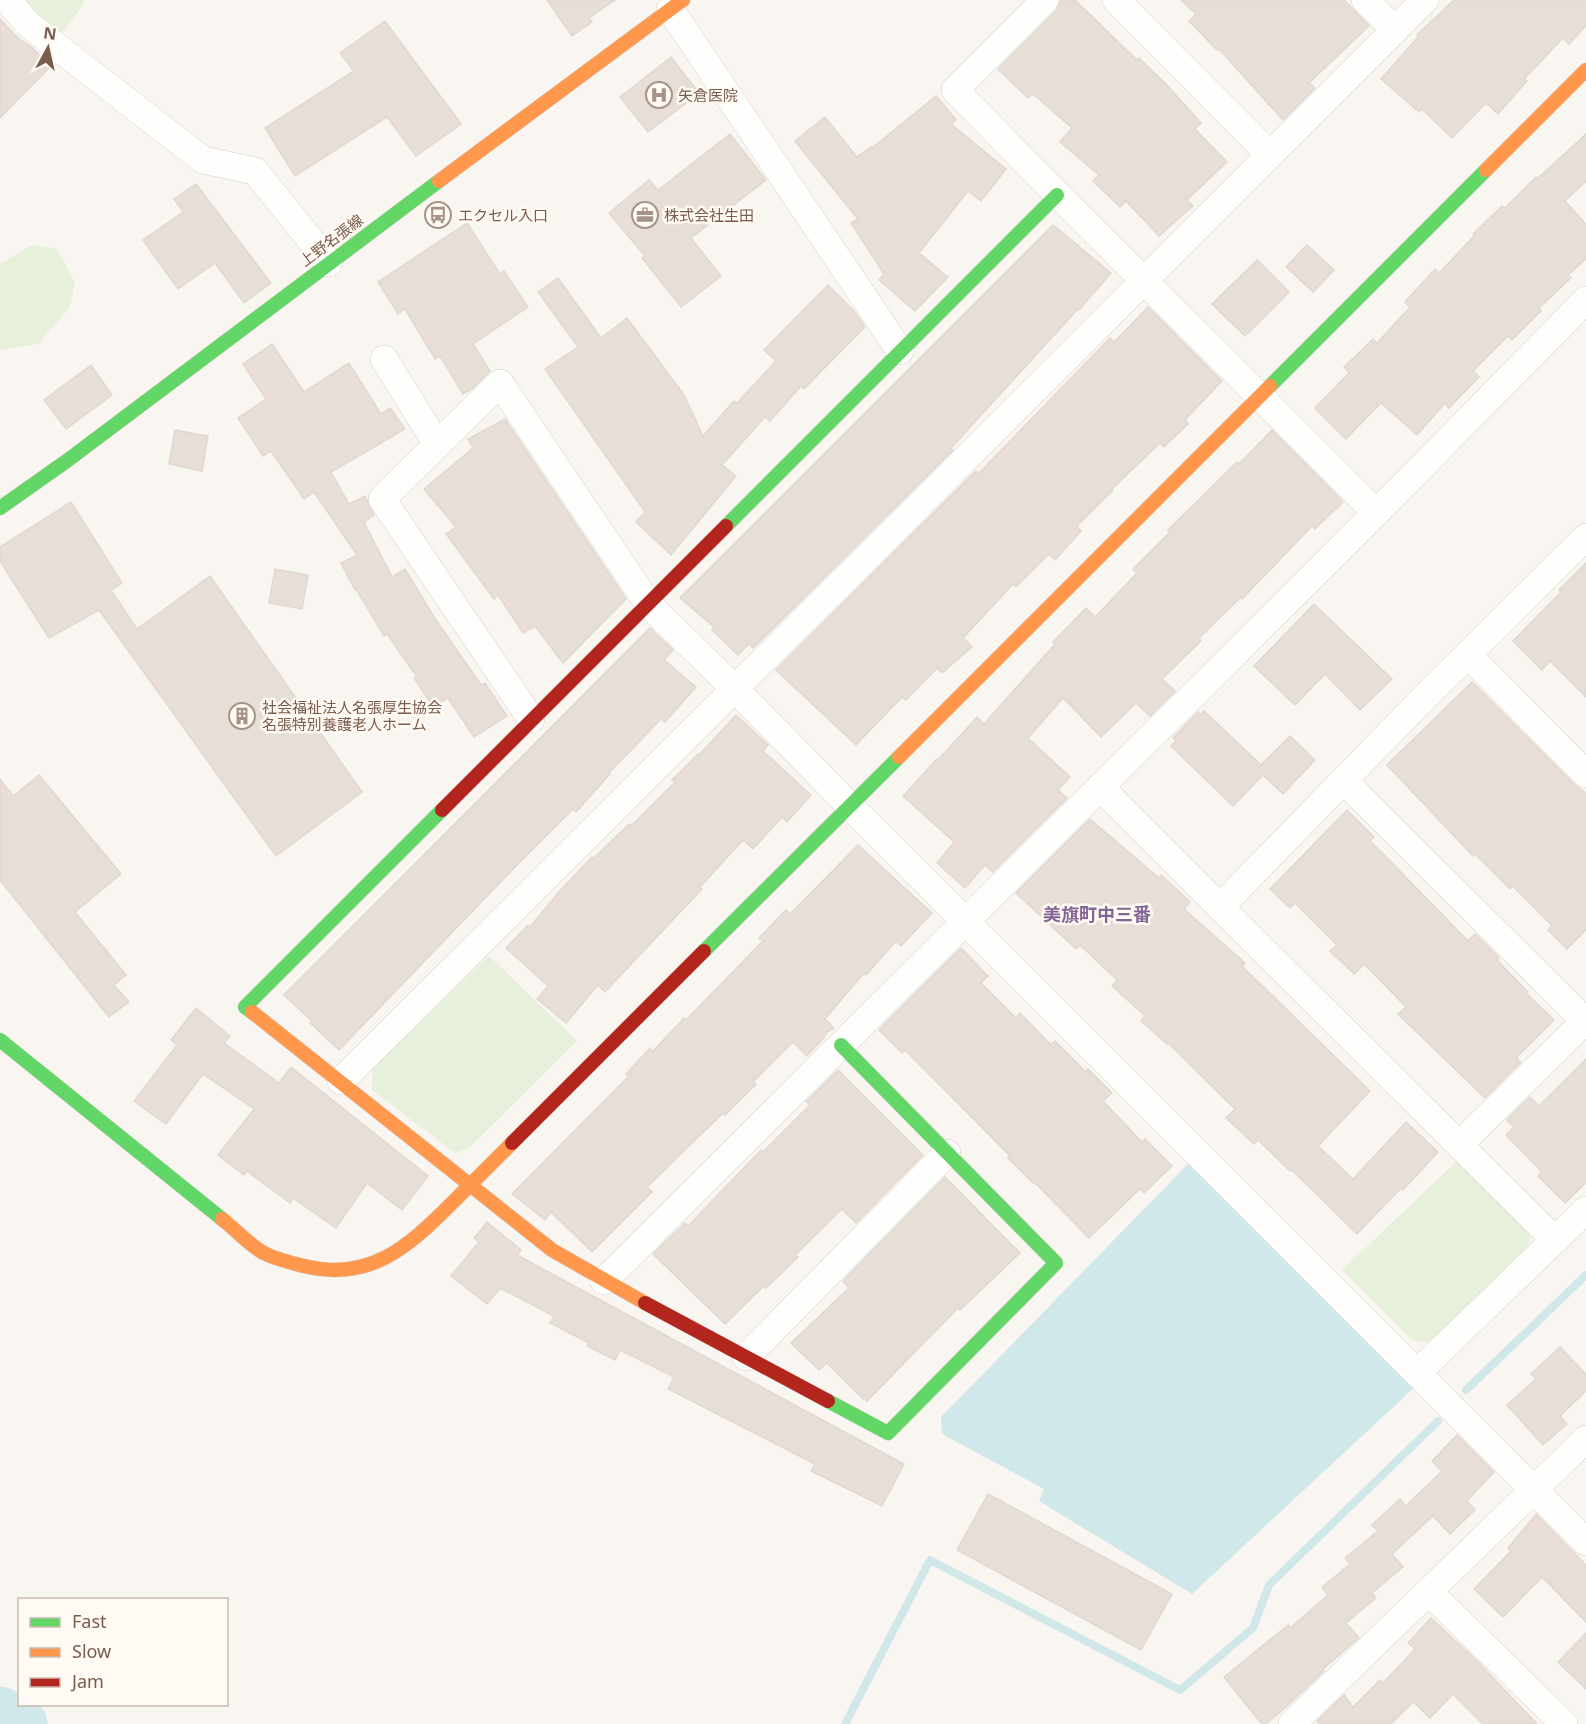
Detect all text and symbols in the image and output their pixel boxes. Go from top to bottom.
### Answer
north arrow [18,18,78,78]
text: N [42,21,58,45]
hospital icon: 矢倉医院 [644,80,674,110]
place label: 矢倉医院 [678,85,738,105]
bus stop icon: エクセル入口 [423,200,453,230]
office icon: 株式会社生田 [630,200,660,230]
place label: エクセル入口 [458,205,548,225]
place label: 株式会社生田 [664,205,754,225]
street label: 上野名張線 [295,209,367,271]
place label: 社会福祉法人名張厚生協会 名張特別養護老人ホーム [262,697,442,734]
building icon: 社会福祉法人名張厚生協会 名張特別養護老人ホーム [227,701,257,731]
district label: 美旗町中三番 [1043,902,1151,926]
legend [18,1598,228,1706]
text: Fast [72,1609,107,1633]
text: Slow [72,1639,111,1663]
text: Jam [70,1669,104,1693]

